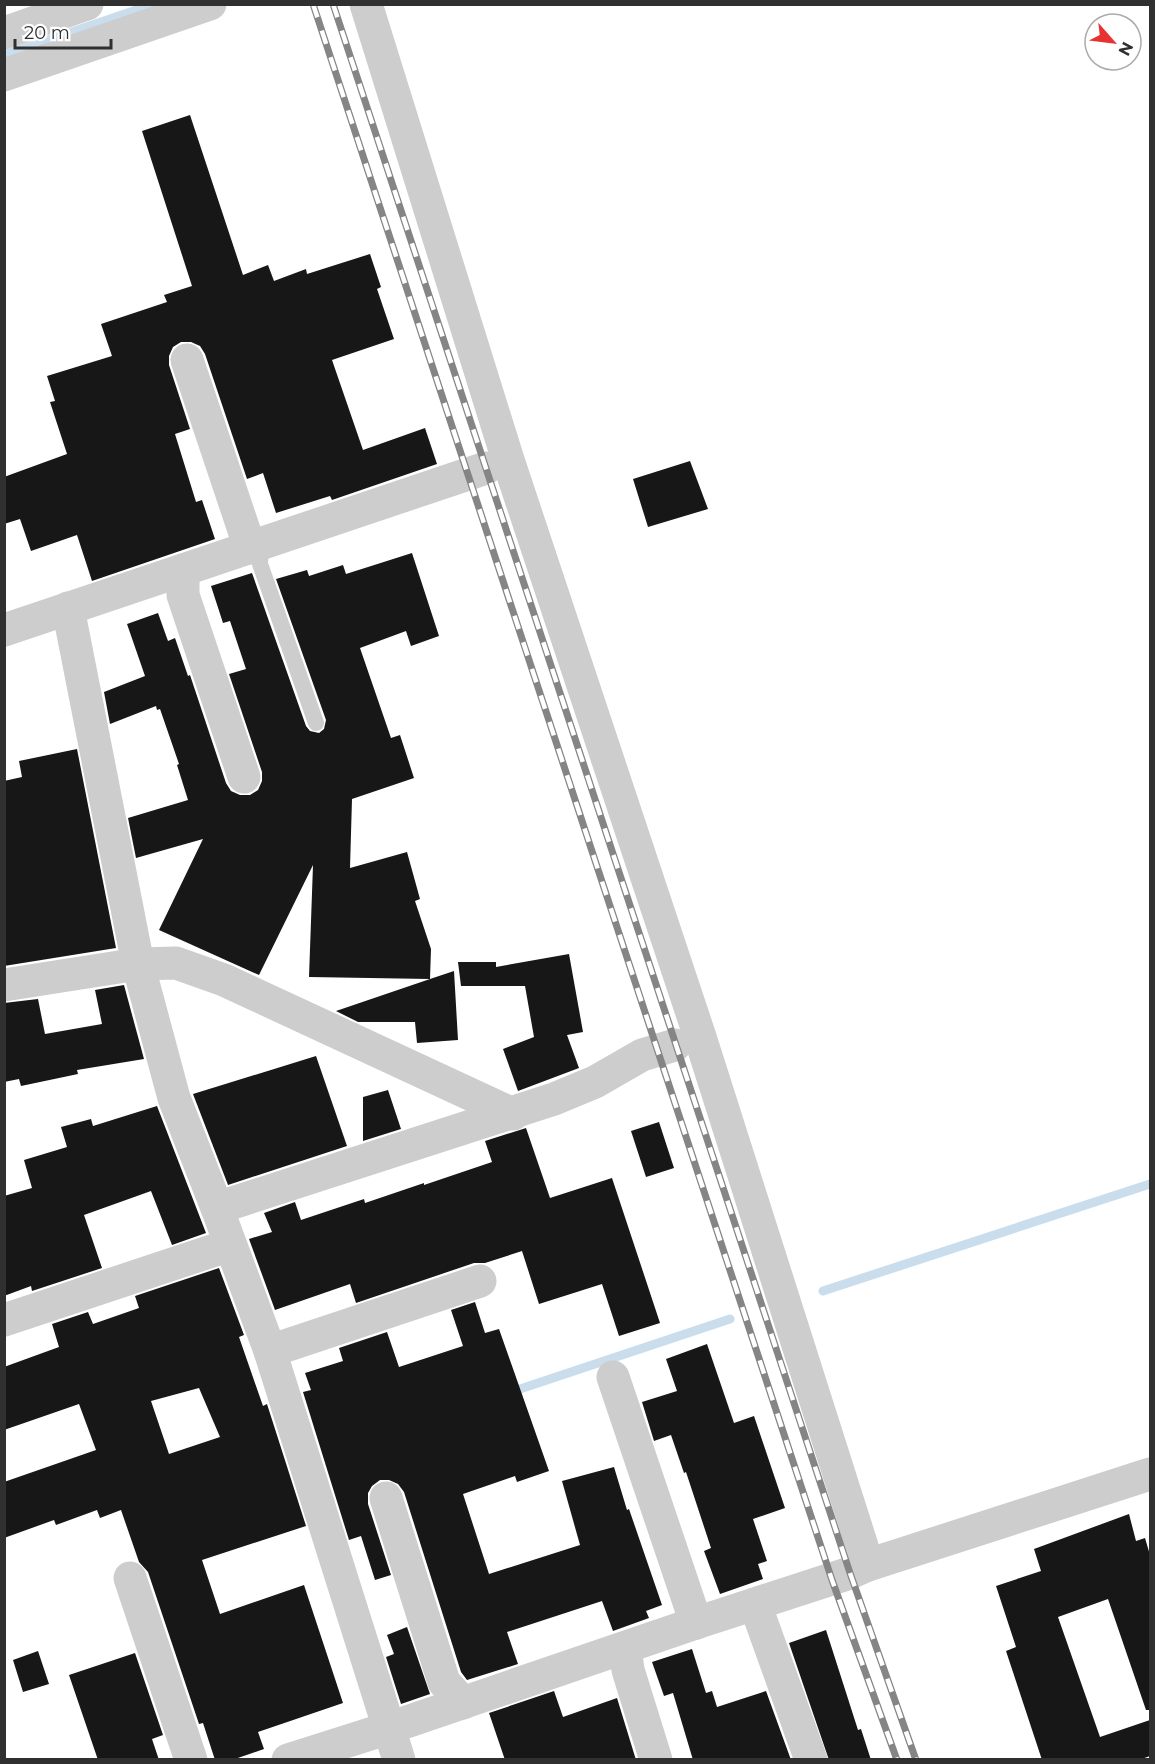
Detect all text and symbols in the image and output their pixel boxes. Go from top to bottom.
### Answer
scale bar [15,12,111,50]
north arrow [1083,12,1143,72]
text: 20 m [24,22,70,44]
text: N [1114,39,1137,59]

